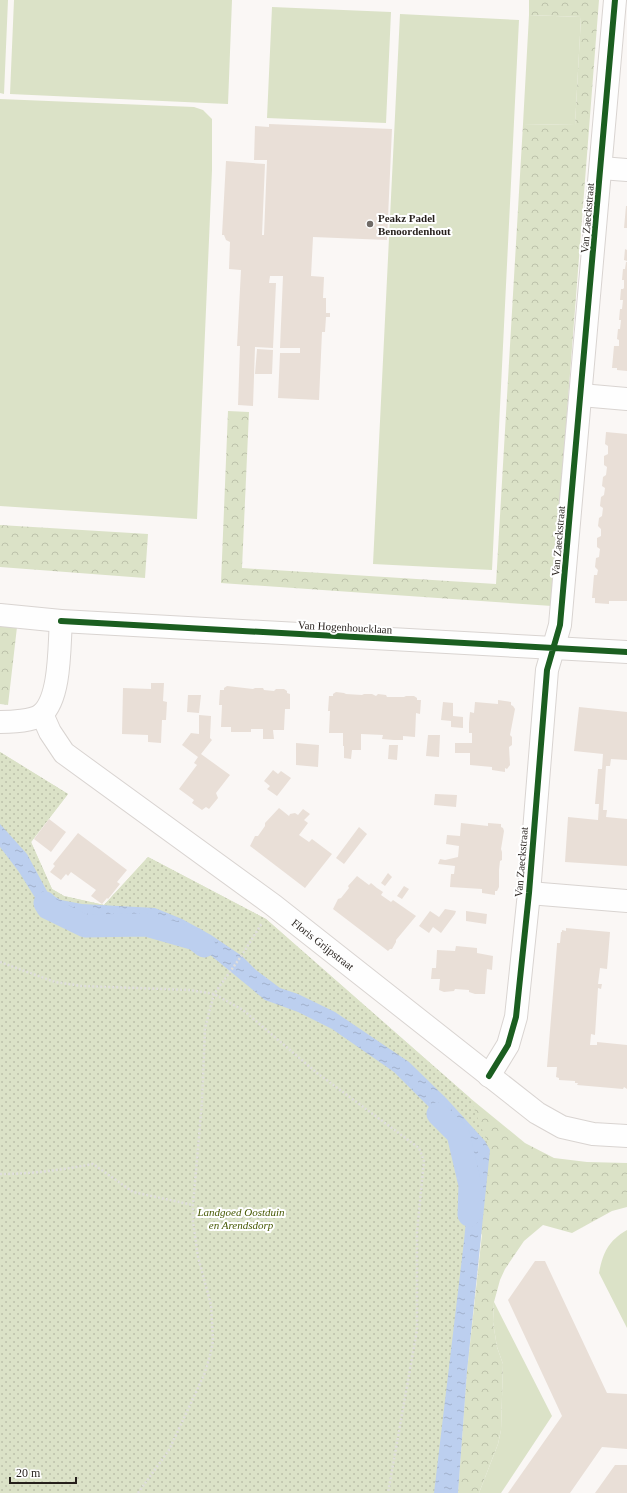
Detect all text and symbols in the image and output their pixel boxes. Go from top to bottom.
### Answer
street label: Van Zaeckstraat [578,182,596,254]
place label: Peakz Padel Benoordenhout [378,212,451,237]
marker: Peakz Padel Benoordenhout [365,219,375,229]
street label: Van Zaeckstraat [549,505,567,577]
street label: Van Hogenhoucklaan [298,619,393,635]
street label: Van Zaeckstraat [512,826,530,898]
street label: Floris Grijpstraat [290,916,356,972]
park label: Landgoed Oostduin en Arendsdorp [196,1206,285,1231]
scale bar [10,1459,76,1485]
text: 20 m [16,1466,41,1480]

